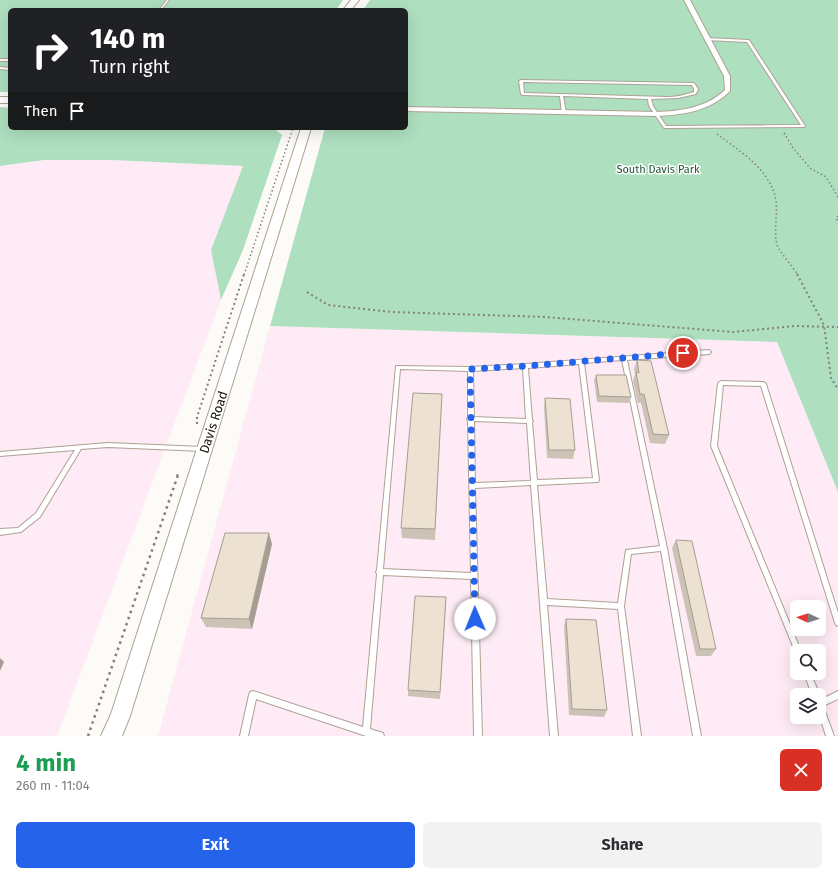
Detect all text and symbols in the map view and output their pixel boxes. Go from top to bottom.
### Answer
text: 140 m [90,22,166,55]
icon: right [24,24,76,76]
text: Turn right [90,56,170,78]
icon: arrive [66,100,88,122]
text: Then [24,102,58,120]
park label: South Davis Park [616,163,700,176]
pin [666,336,700,370]
icon: arrive [672,342,694,364]
street label: Davis Road [196,389,231,455]
position arrow [454,598,496,640]
north arrow [790,600,826,636]
map controls [790,600,826,724]
button: search [790,644,826,680]
button: layers [790,688,826,724]
text: 4 min [16,749,76,777]
button: close [780,749,822,791]
text: 260 m · 11:04 [16,778,90,793]
button: Exit [16,822,415,868]
button: Share [423,822,822,868]

